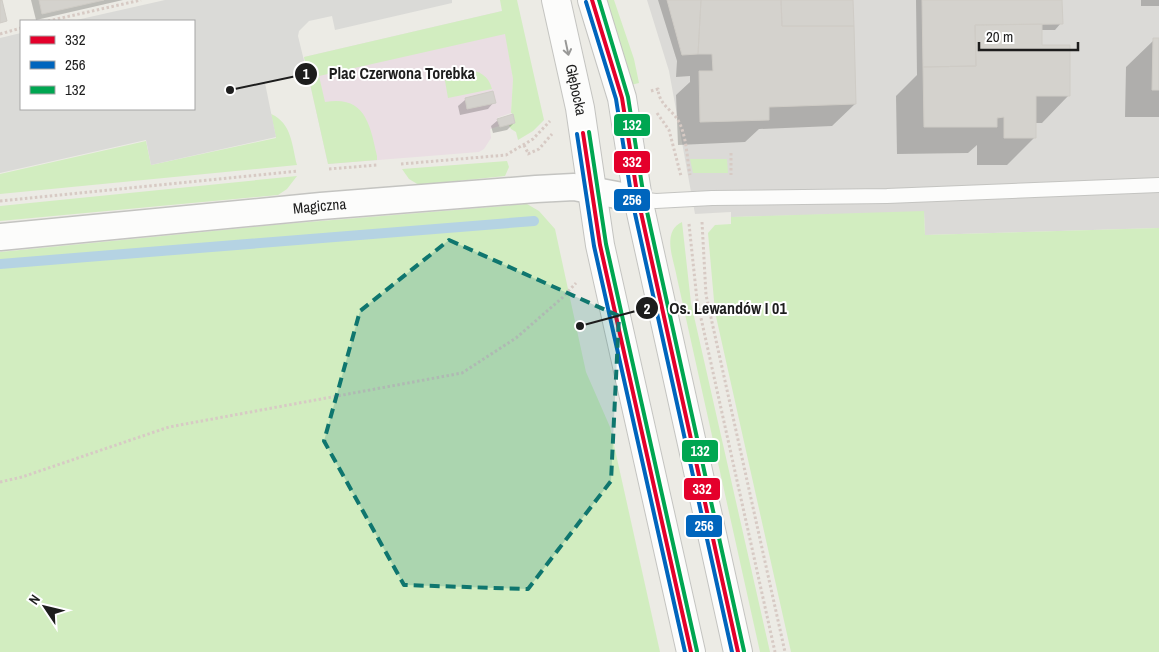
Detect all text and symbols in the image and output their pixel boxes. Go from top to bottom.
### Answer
legend [20,20,195,110]
scale bar [979,20,1078,52]
text: 20 m [986,26,1013,47]
text: 332 [65,29,86,50]
one-way arrow [563,39,572,55]
text: 256 [65,54,86,75]
callout: Plac Czerwona Torebka [294,58,485,89]
text: Plac Czerwona Torebka [329,62,476,84]
street label: Głębocka [561,62,592,117]
text: 1 [303,63,310,84]
text: 132 [65,79,86,100]
line badge: 132 [613,113,651,137]
text: 132 [622,116,642,134]
line badge: 332 [613,150,651,174]
text: 332 [622,153,642,171]
line badge: 256 [613,188,651,212]
text: 256 [622,191,642,209]
street label: Magiczna [292,193,347,219]
callout: Os. Lewandów I 01 [634,293,796,324]
text: Os. Lewandów I 01 [669,297,787,319]
text: 2 [644,298,651,319]
line badge: 132 [681,439,719,463]
text: 132 [690,442,710,460]
line badge: 332 [683,477,721,501]
text: 332 [692,480,712,498]
line badge: 256 [685,514,723,538]
text: 256 [694,517,714,535]
north arrow [20,582,70,632]
text: N [25,591,44,608]

